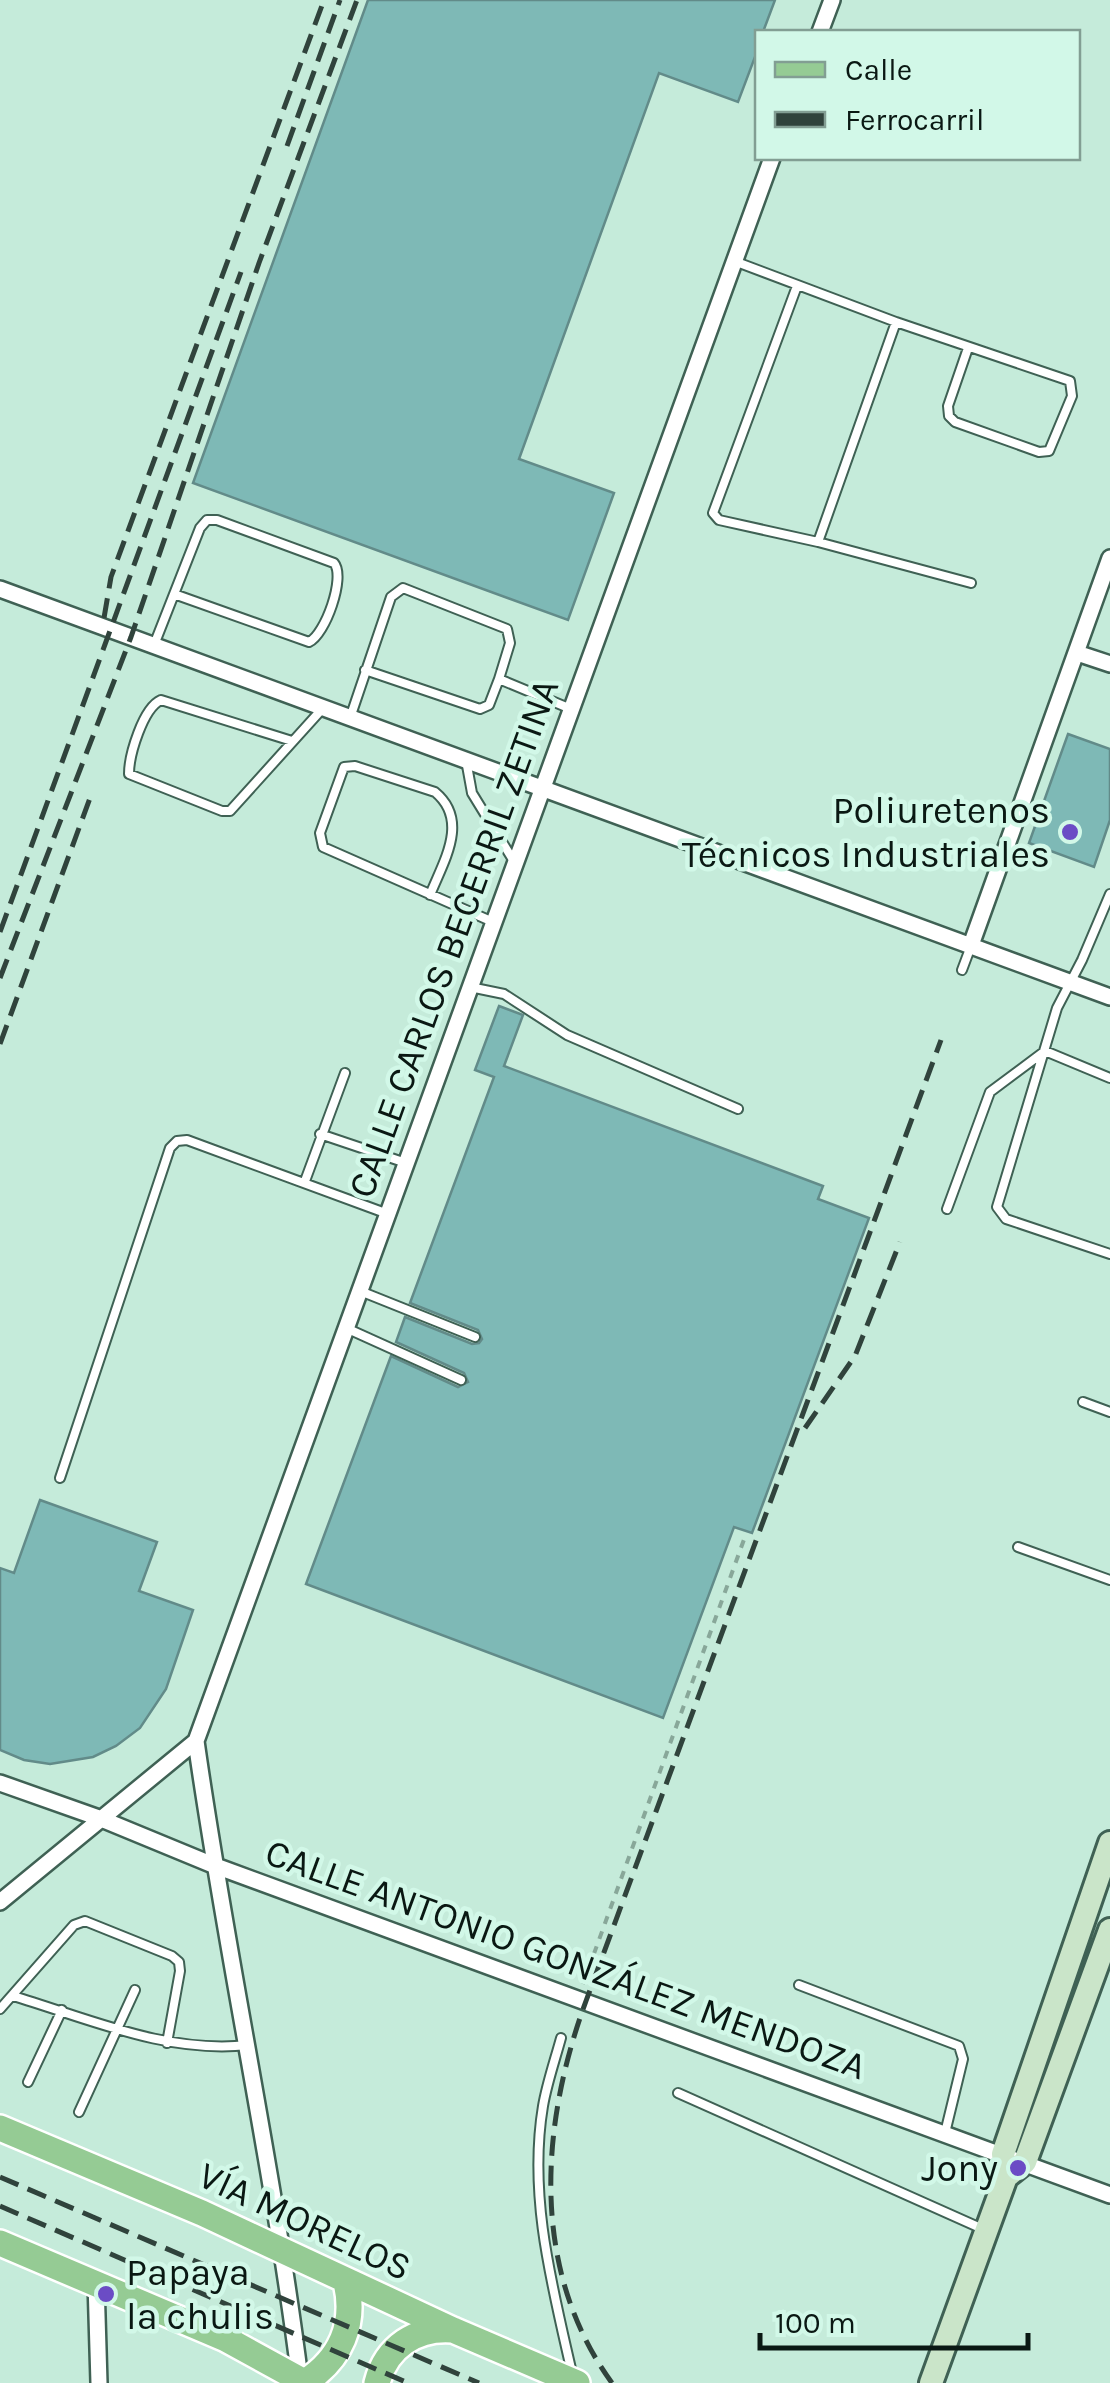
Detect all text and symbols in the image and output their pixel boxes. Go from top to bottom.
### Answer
legend [755,30,1080,160]
text: Calle [845,52,912,88]
text: Ferrocarril [845,102,984,138]
street label: CALLE CARLOS BECERRIL ZETINA [339,673,568,1204]
place label: Poliuretenos Técnicos Industriales [682,788,1050,877]
marker: Poliuretenos Técnicos Industriales [1059,821,1081,843]
street label: CALLE ANTONIO GONZÁLEZ MENDOZA [259,1829,873,2089]
place label: Jony [921,2146,998,2191]
street label: VÍA MORELOS [191,2152,419,2290]
marker: Jony [1007,2157,1029,2179]
place label: Papaya la chulis [126,2250,274,2339]
marker: Papaya la chulis [95,2283,117,2305]
scale bar [760,2288,1028,2350]
text: 100 m [775,2305,856,2341]

